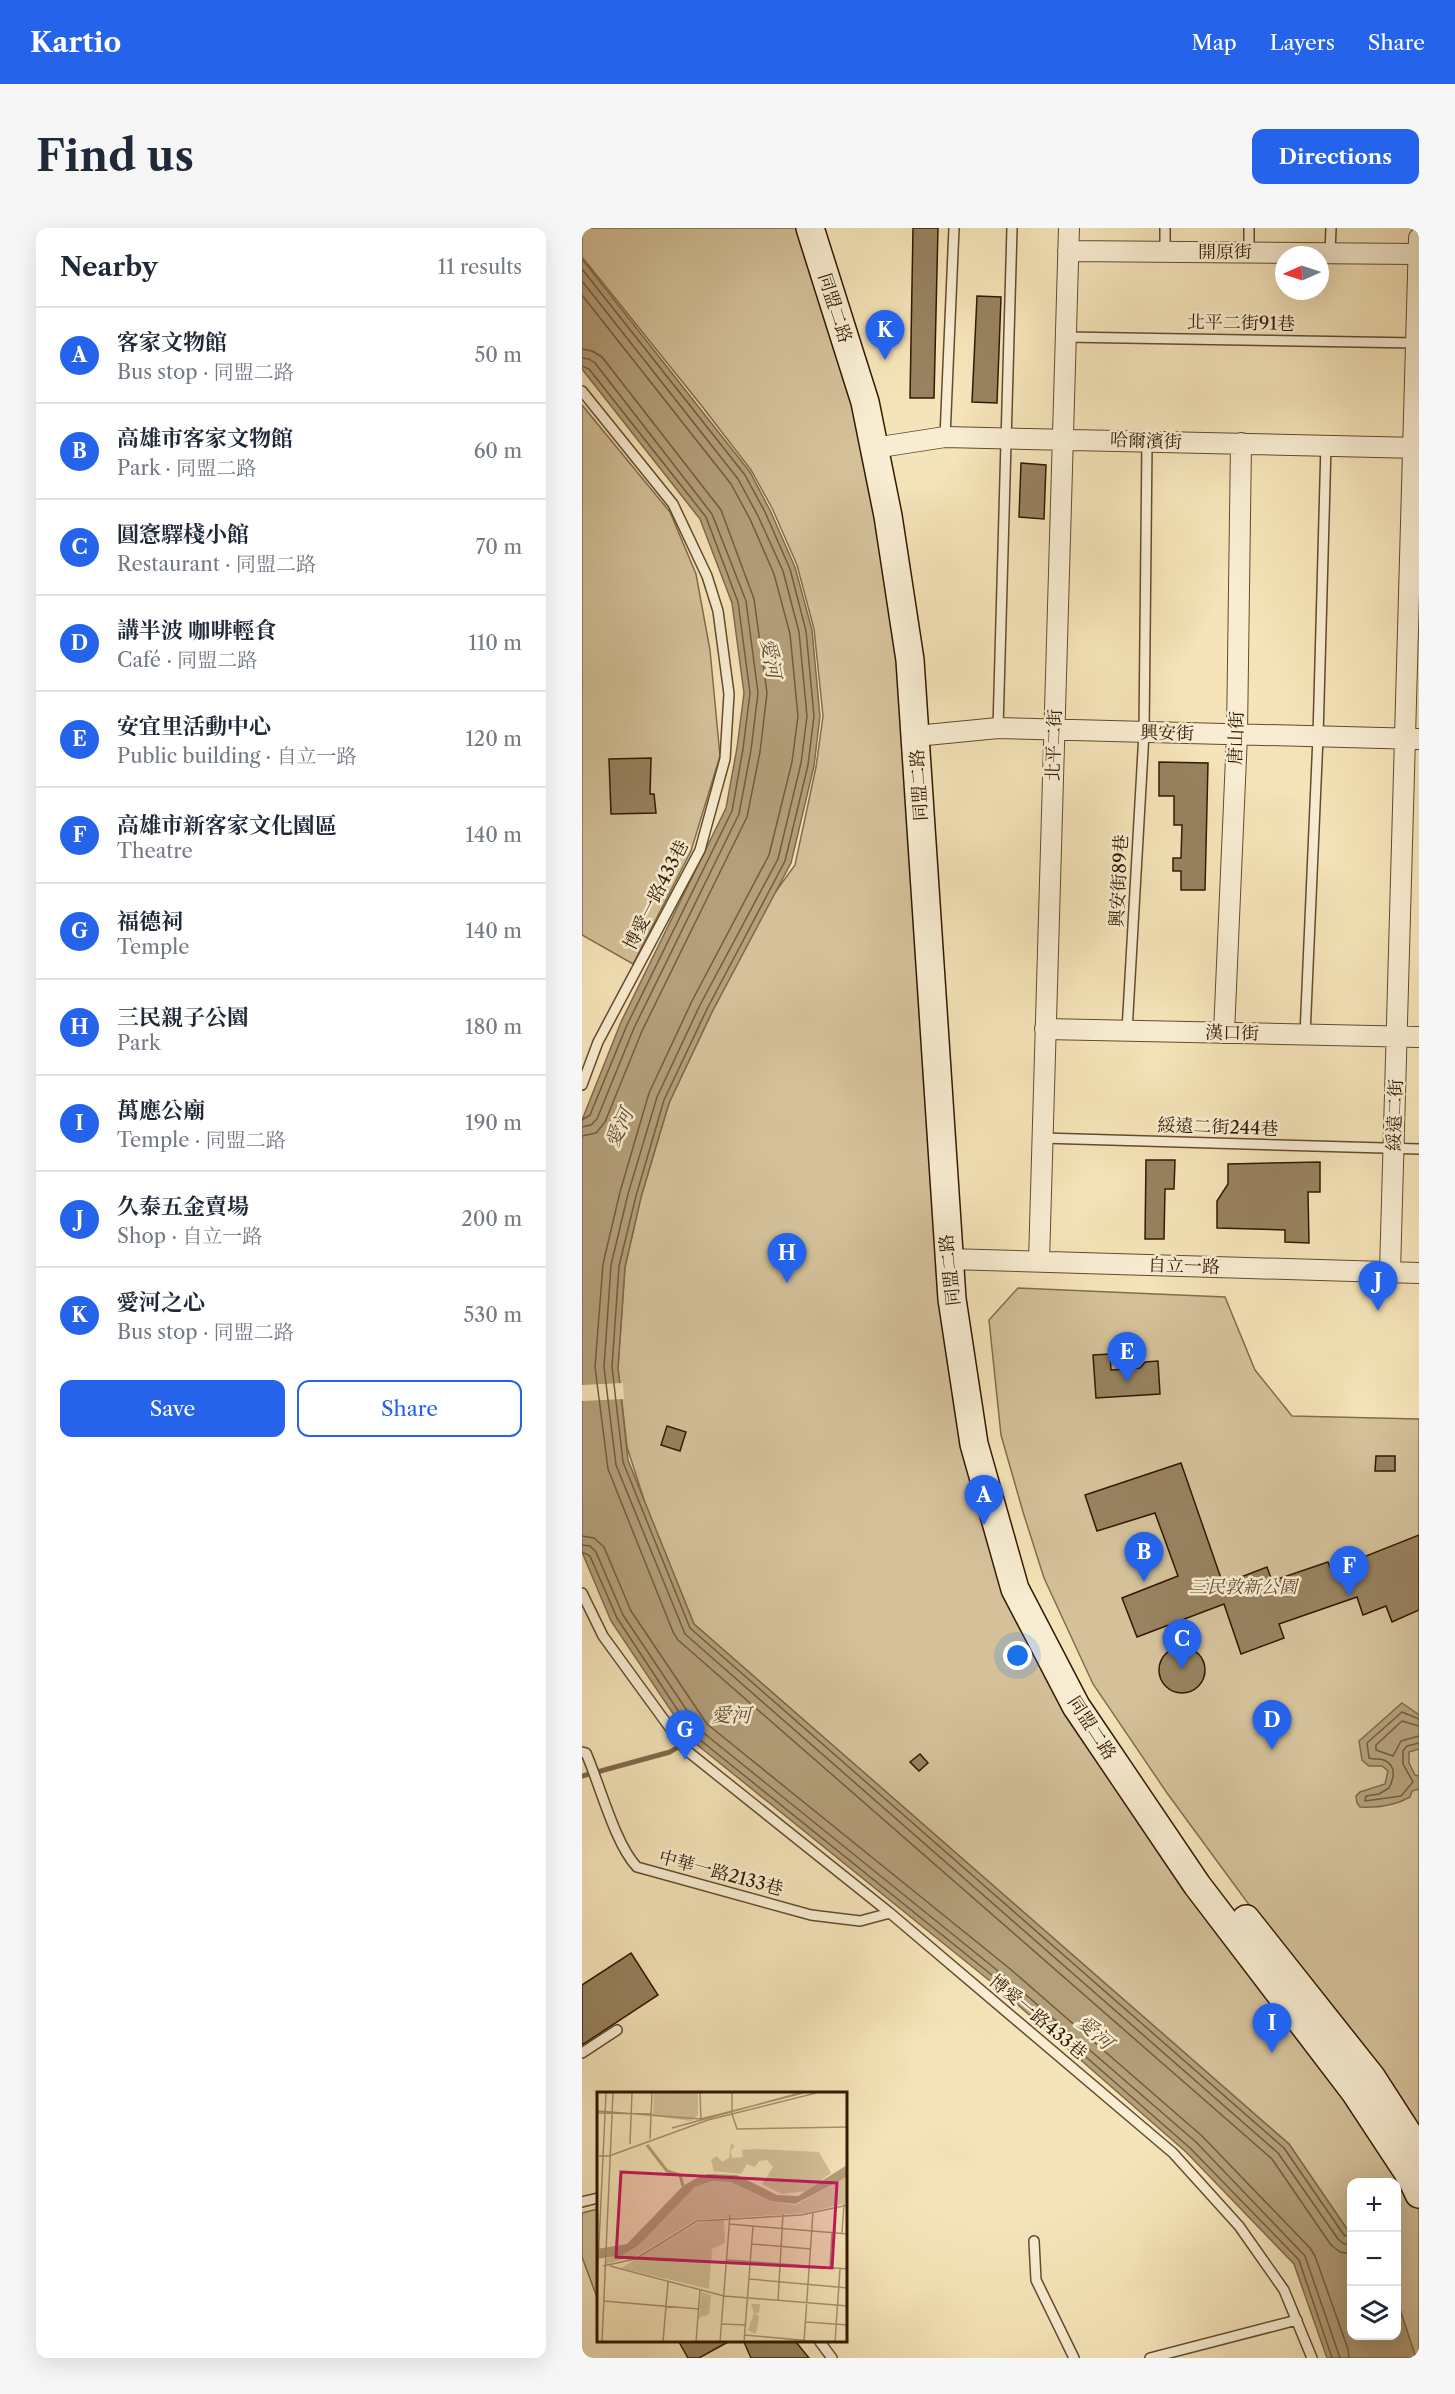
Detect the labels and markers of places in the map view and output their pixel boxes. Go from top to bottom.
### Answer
pin: K [866,310,904,360]
pin: H [768,1234,806,1283]
pin: J [1358,1262,1398,1311]
pin: E [1108,1332,1146,1382]
pin: A [964,1476,1004,1525]
pin: B [1124,1532,1164,1582]
pin: F [1330,1546,1368,1596]
pin: C [1162,1620,1202,1669]
pin: D [1252,1700,1292,1750]
pin: G [666,1710,704,1760]
pin: I [1252,2004,1292,2053]

